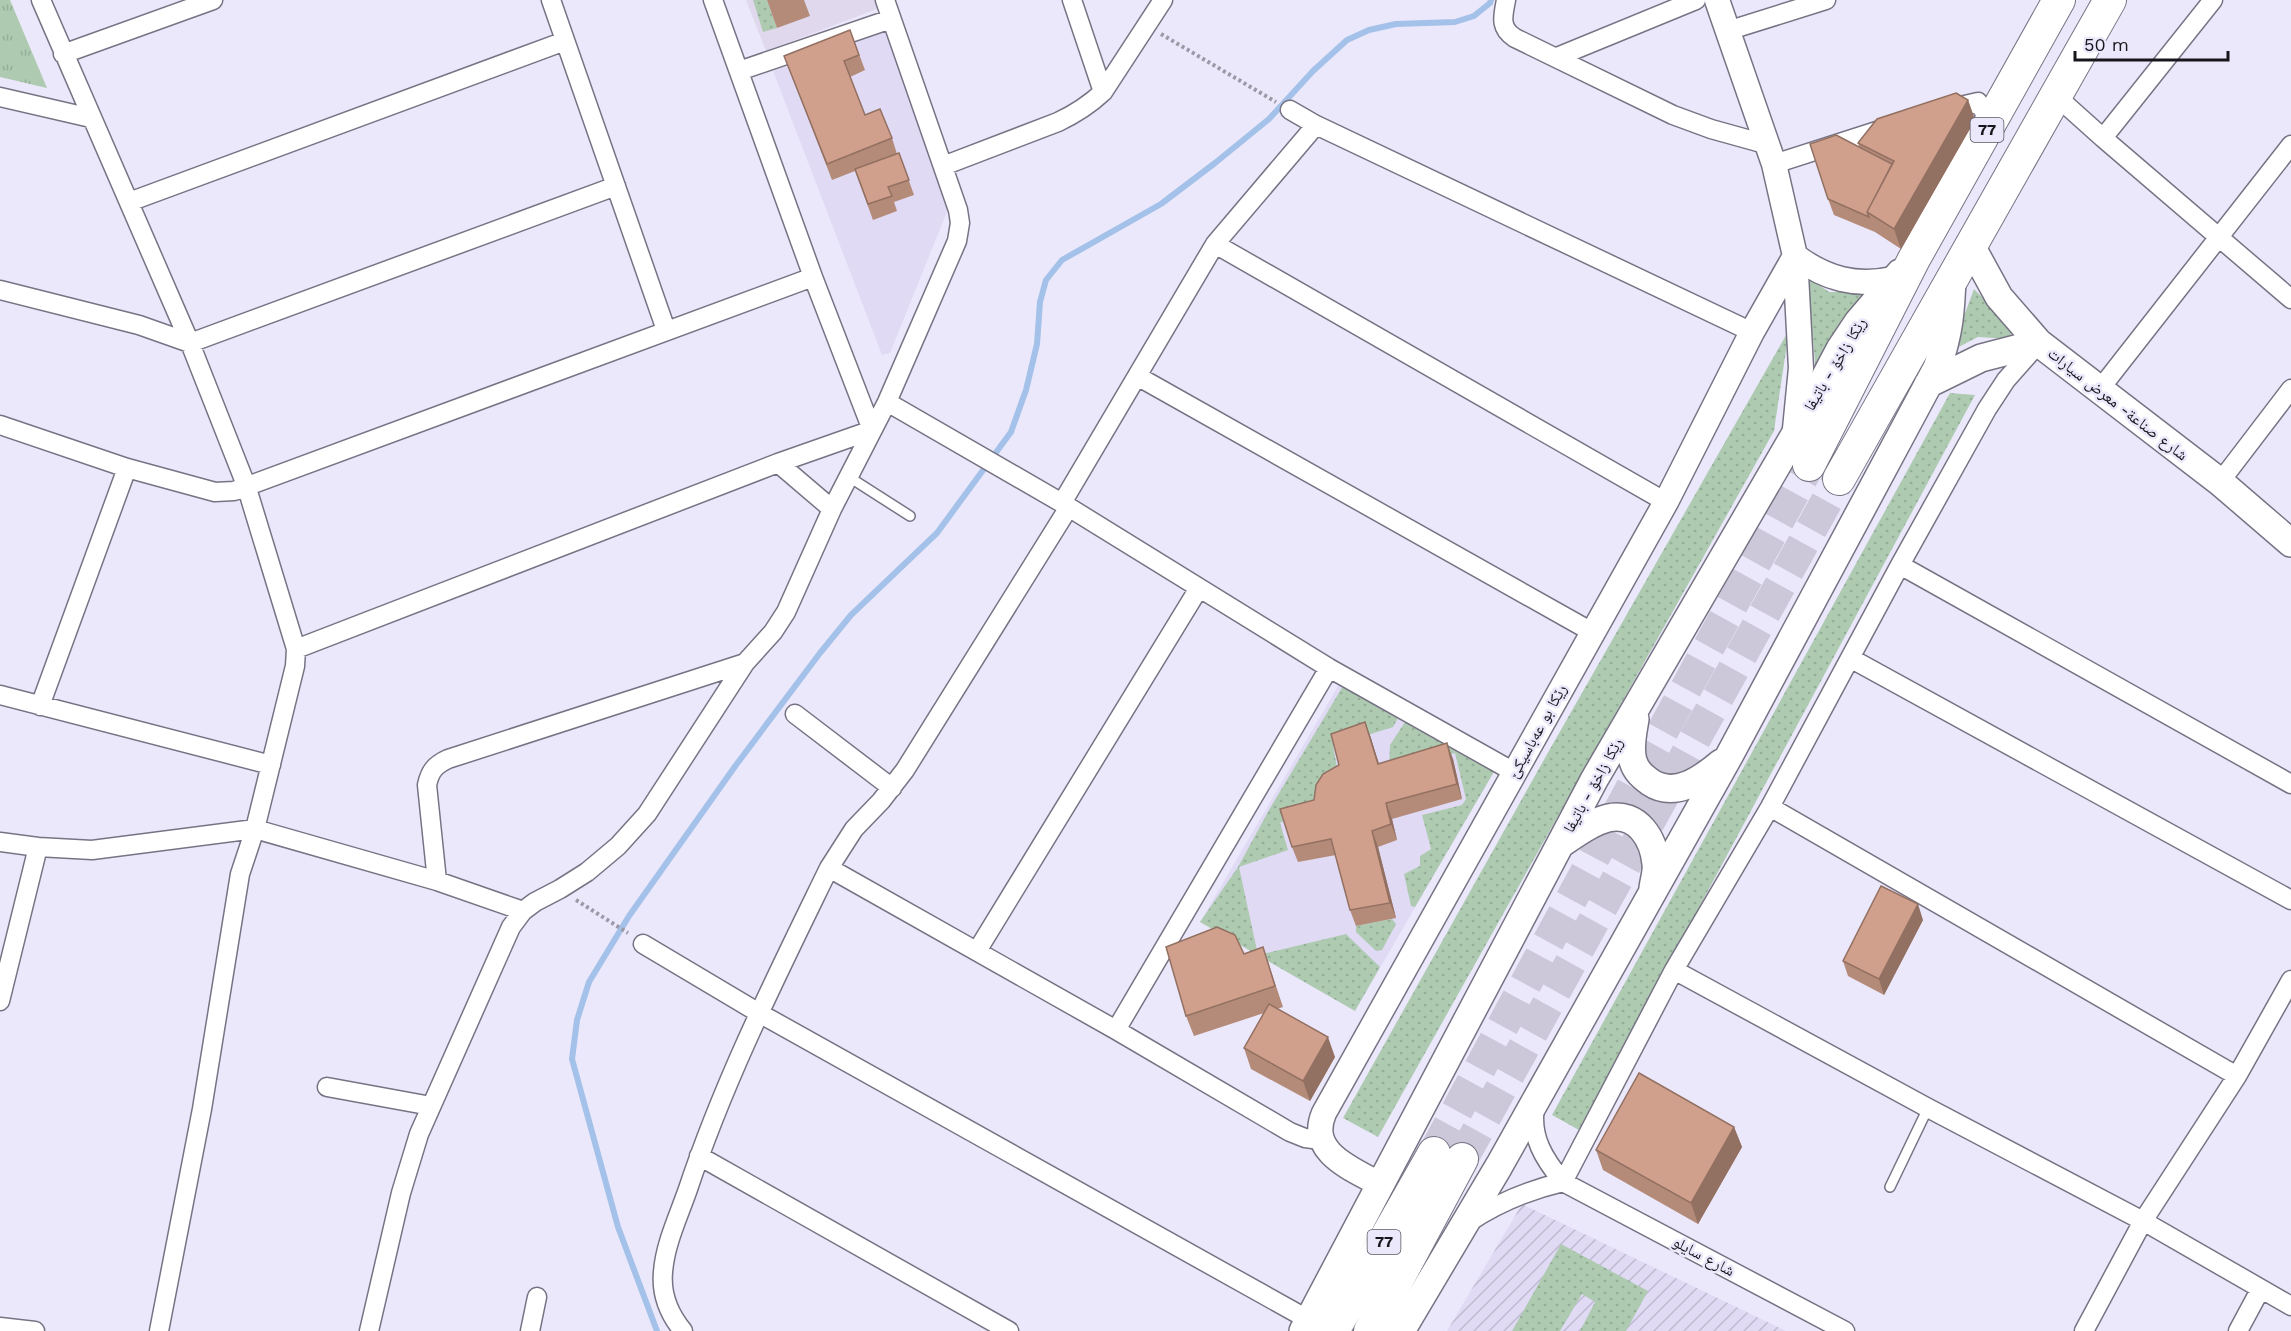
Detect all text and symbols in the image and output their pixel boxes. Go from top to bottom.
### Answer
scale bar [2075,24,2228,62]
text: 50 m [2084,34,2129,55]
road number: 77 [1970,118,2004,142]
street label: رێکا زاخۆ - باتیفا [1800,314,1870,414]
street label: شارع صناعة- معرض سيارات [2044,344,2192,465]
street label: رێكا بو عه‌باسيكێ [1503,681,1571,782]
street label: رێکا زاخۆ - باتیفا [1559,734,1627,836]
road number: 77 [1368,1230,1400,1254]
street label: شارع سايلو [1669,1232,1738,1281]

